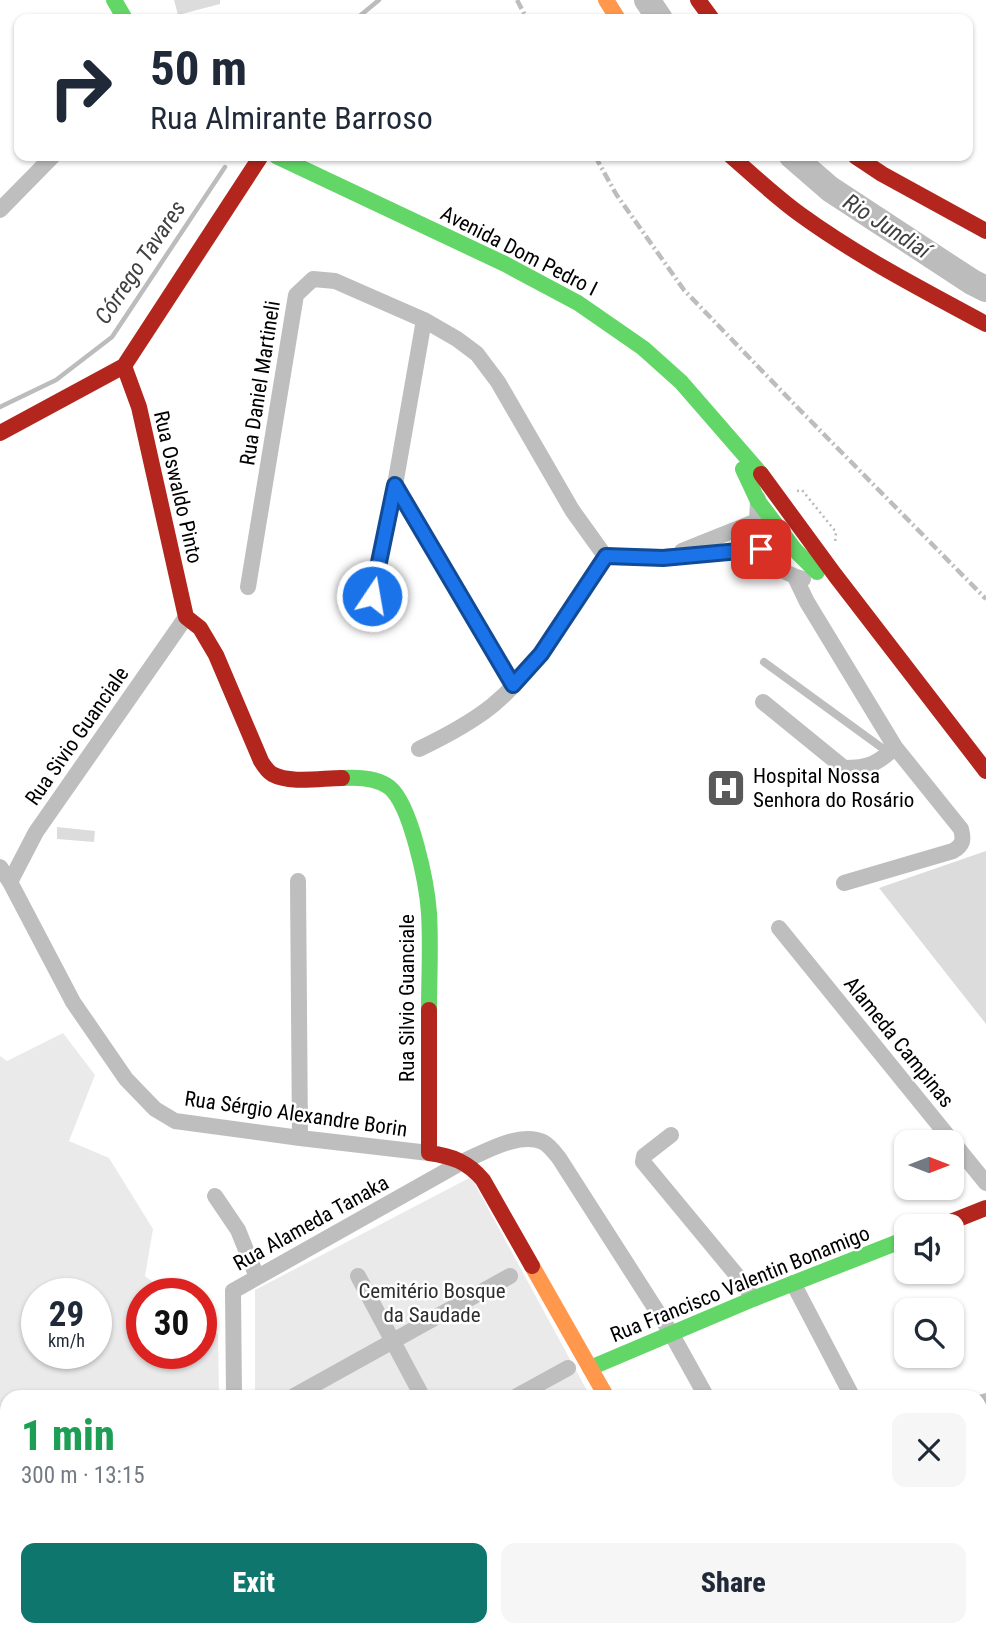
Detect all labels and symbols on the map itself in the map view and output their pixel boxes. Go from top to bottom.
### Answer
water label: Rio Jundiaí [838,188,937,266]
water label: Córrego Tavares [89,196,192,329]
street label: Avenida Dom Pedro I [437,201,601,301]
street label: Rua Daniel Martineli [235,299,285,467]
street label: Rua Oswaldo Pinto [149,408,207,566]
pin [731,519,791,579]
position arrow [335,559,409,633]
street label: Rua Sivio Guanciale [20,662,134,810]
place label: Hospital Nossa Senhora do Rosário [753,764,914,812]
hospital icon: Hospital Nossa Senhora do Rosário [705,767,747,809]
street label: Rua Silvio Guanciale [395,914,419,1082]
street label: Alameda Campinas [839,972,959,1112]
street label: Rua Sérgio Alexandre Borin [183,1086,409,1142]
north arrow [894,1130,964,1200]
street label: Rua Alameda Tanaka [229,1170,393,1276]
street label: Rua Francisco Valentin Bonamigo [607,1221,873,1347]
speed limit sign: 30 [126,1278,217,1369]
park label: Cemitério Bosque da Saudade [358,1279,506,1327]

